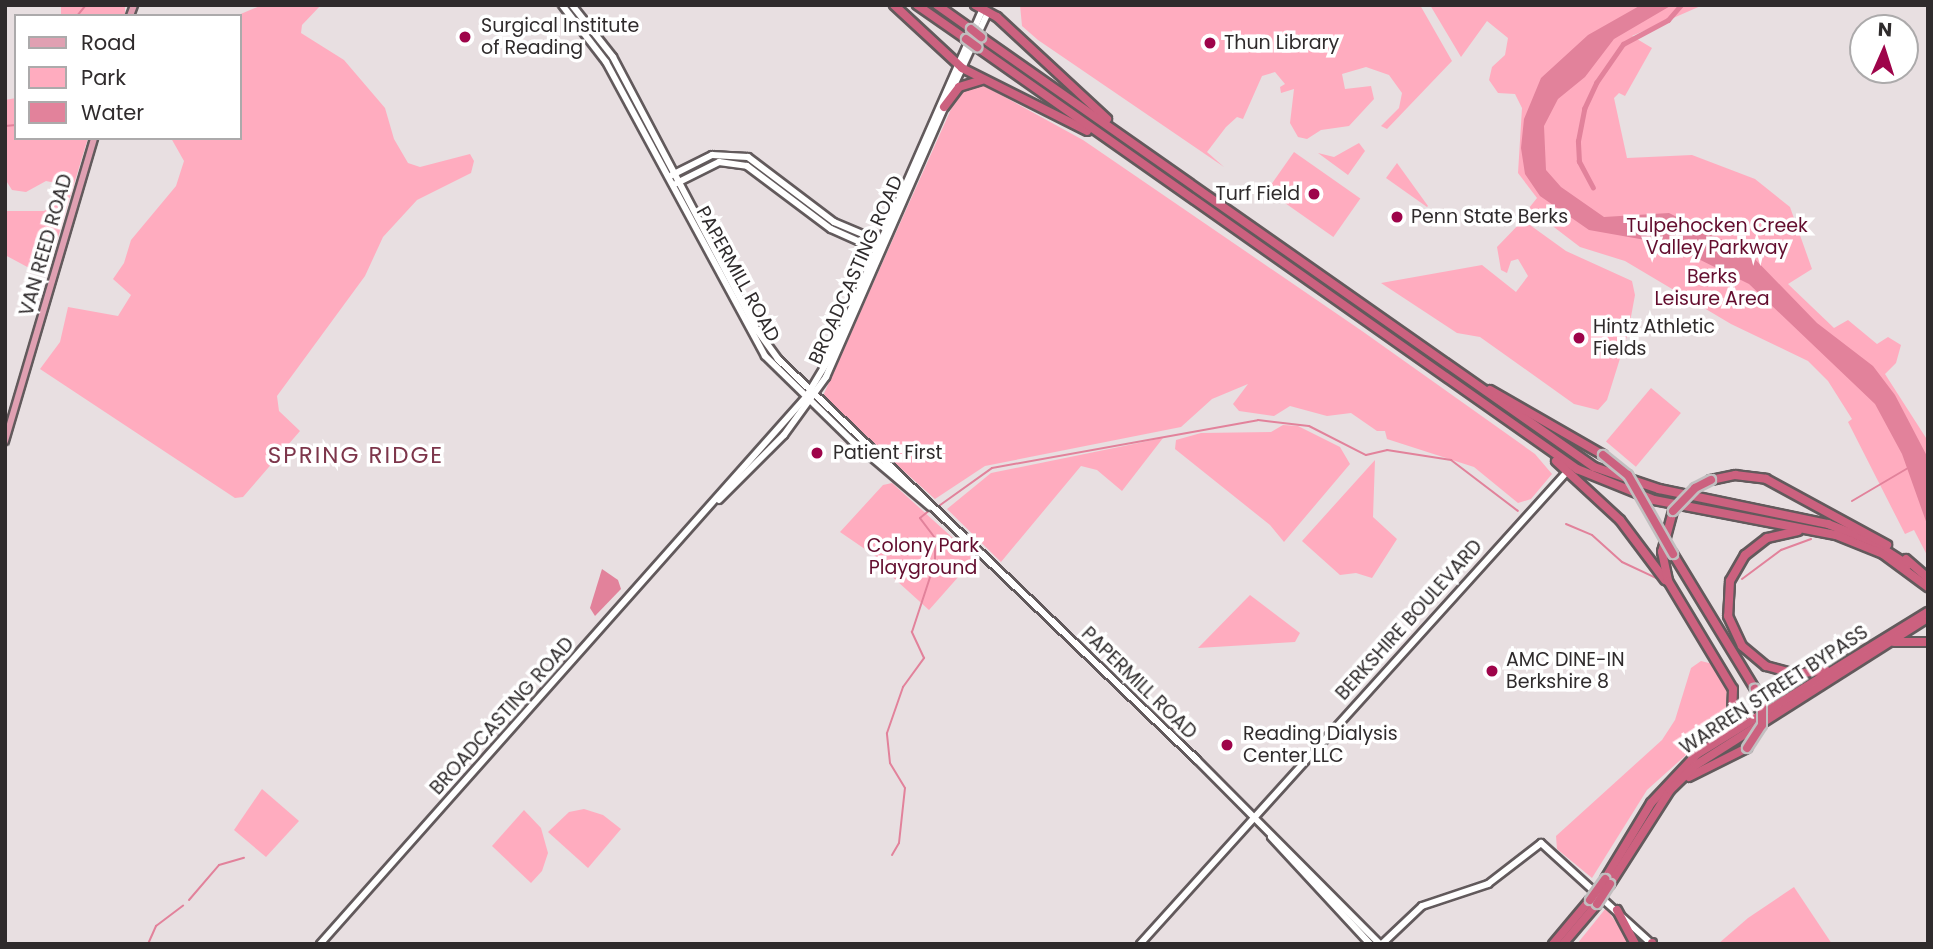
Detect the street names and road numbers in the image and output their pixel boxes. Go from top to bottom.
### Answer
street label: VAN REED ROAD [15,172,77,318]
street label: BROADCASTING ROAD [804,172,908,368]
street label: PAPERMILL ROAD [691,202,785,346]
street label: BERKSHIRE BOULEVARD [1331,535,1487,705]
street label: WARREN STREET BYPASS [1676,621,1872,759]
street label: PAPERMILL ROAD [1077,622,1201,744]
street label: BROADCASTING ROAD [425,633,579,799]

